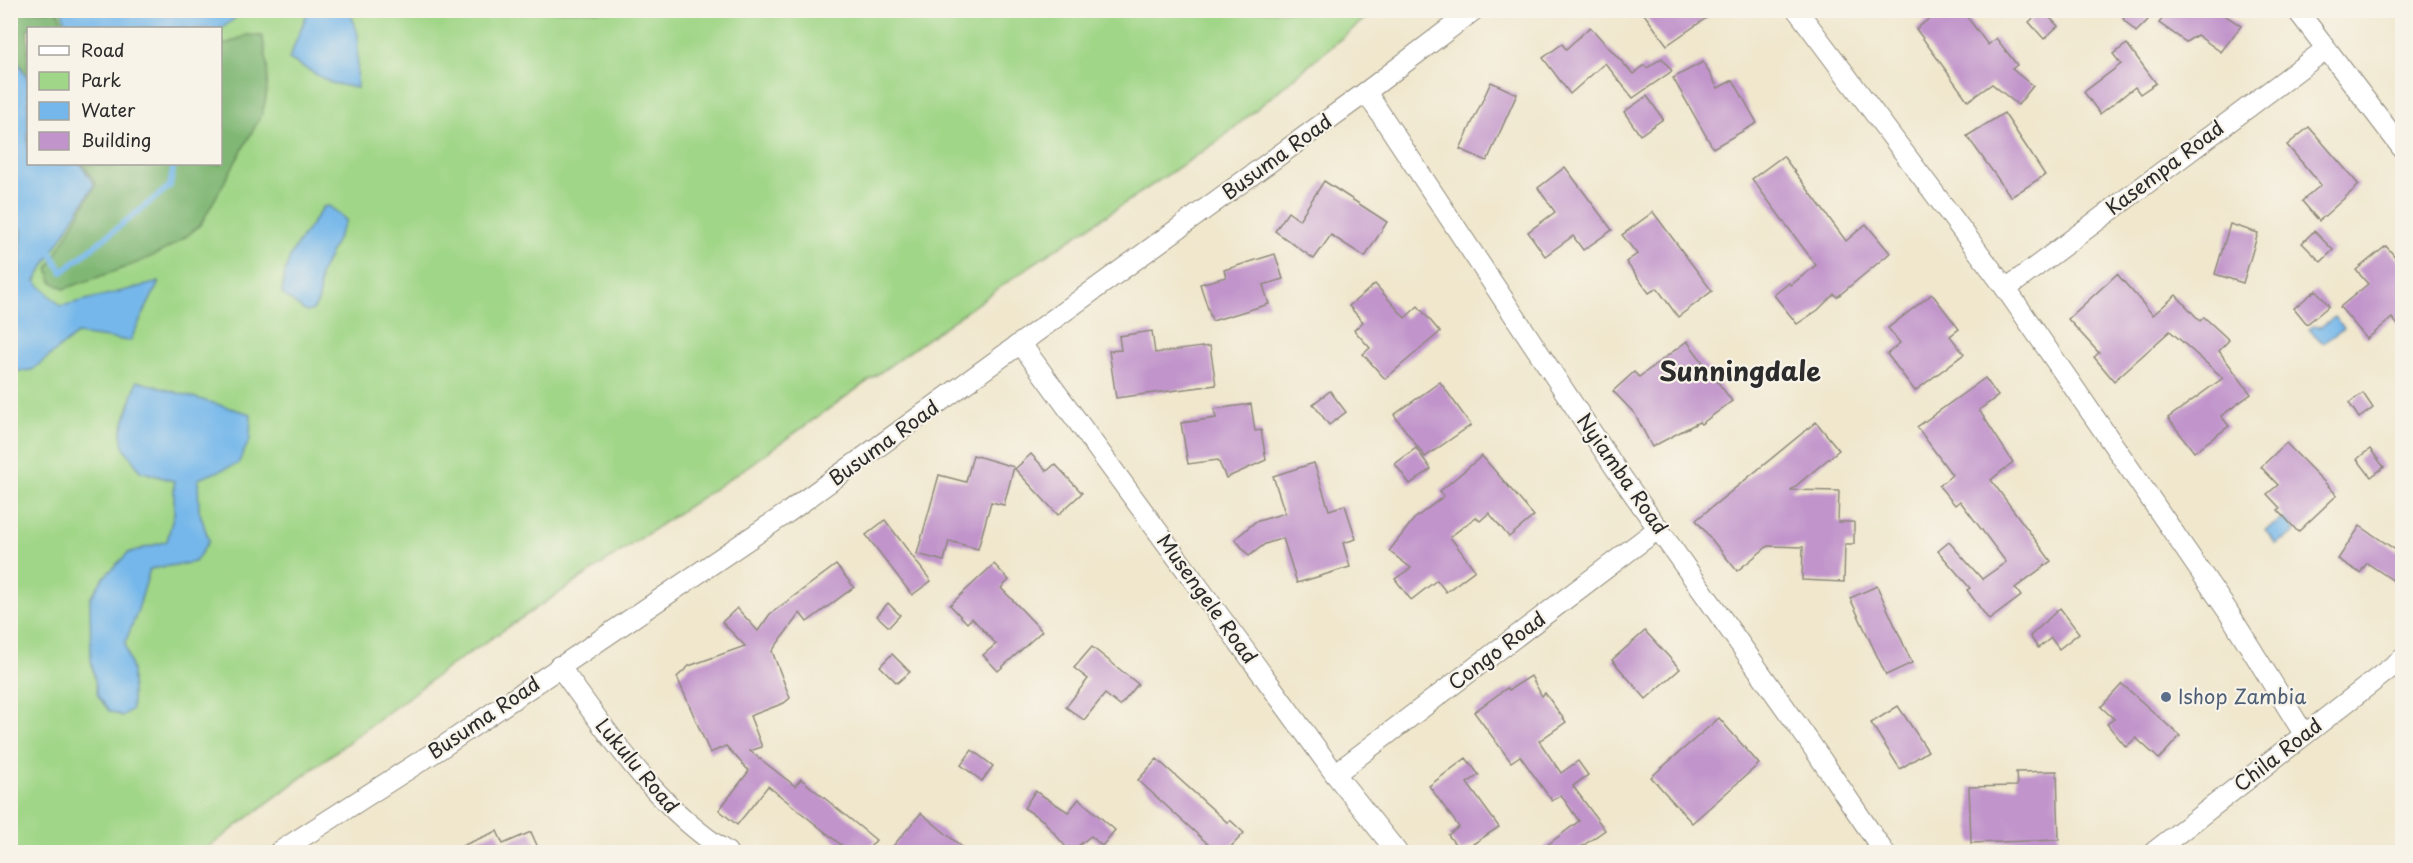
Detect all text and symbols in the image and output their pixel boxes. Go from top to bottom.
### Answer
legend [27,27,222,165]
text: Road [81,36,125,63]
text: Park [81,66,121,93]
text: Water [81,96,136,123]
street label: Busuma Road [1215,106,1338,206]
street label: Kasempa Road [2099,113,2230,222]
text: Building [81,126,151,153]
district label: Sunningdale [1659,351,1821,390]
street label: Busuma Road [822,392,945,492]
street label: Nyiamba Road [1570,407,1676,540]
street label: Musengele Road [1150,527,1265,669]
street label: Congo Road [1441,603,1552,697]
street label: Busuma Road [421,668,546,766]
place label: Ishop Zambia [2178,681,2307,711]
marker: Ishop Zambia [2159,690,2173,704]
street label: Chila Road [2227,710,2328,798]
street label: Lukulu Road [589,711,687,819]

